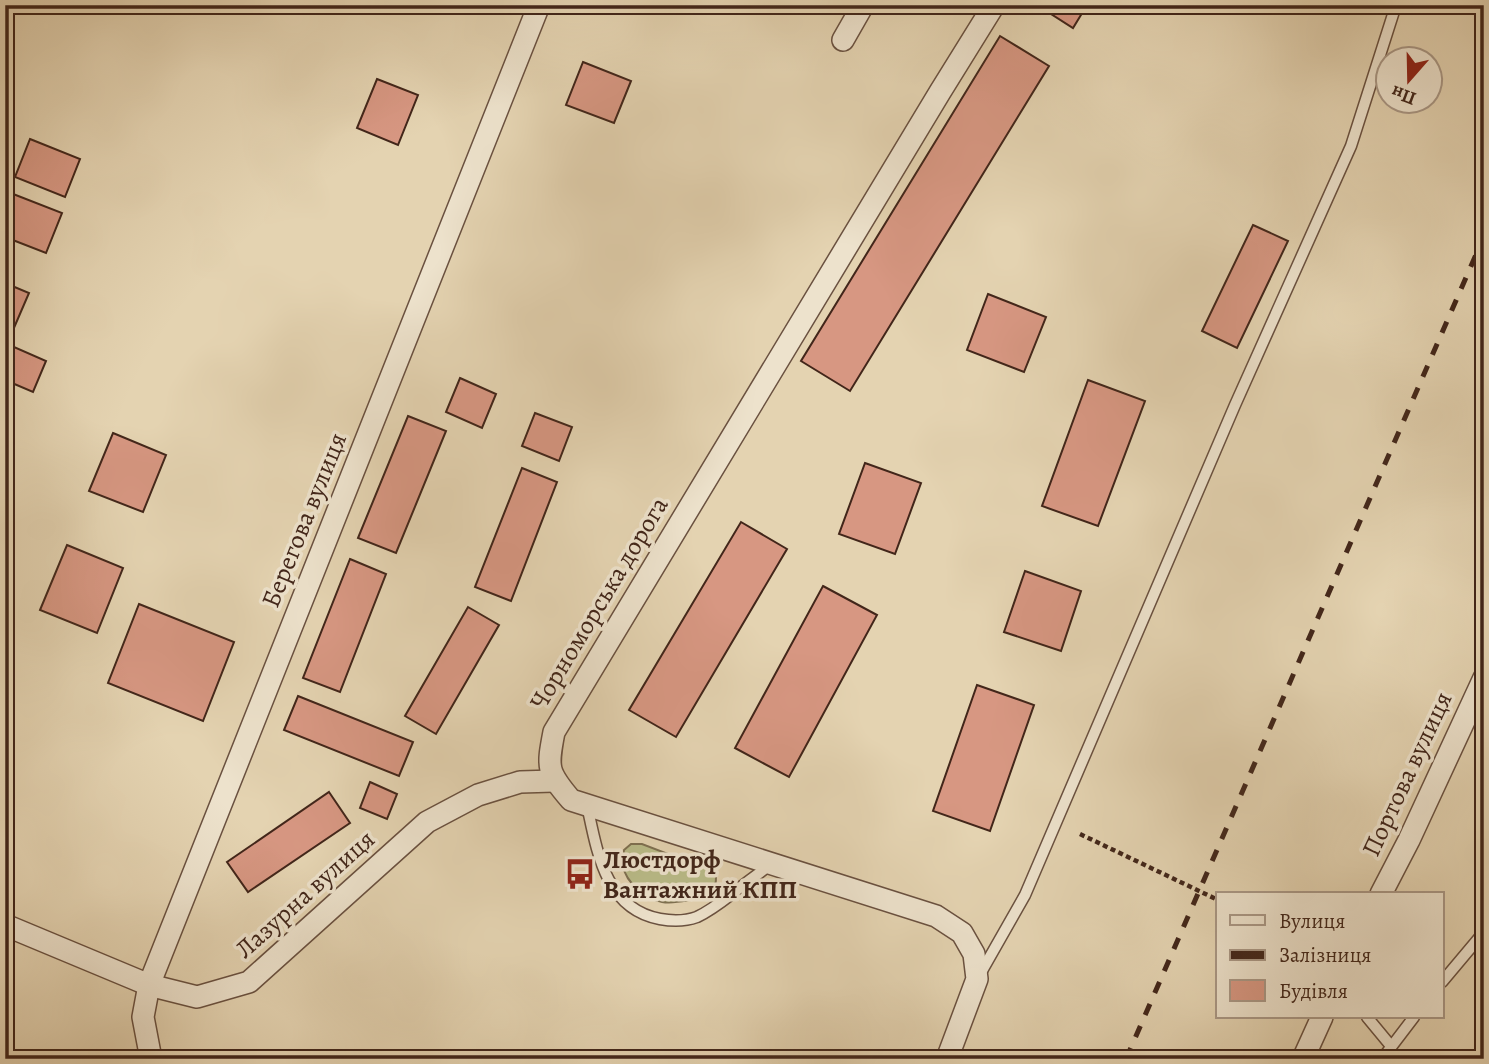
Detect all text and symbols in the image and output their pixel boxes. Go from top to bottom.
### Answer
north arrow [1374,46,1444,116]
text: Пн [1387,79,1420,111]
street label: Берегова вулиця [253,427,355,613]
street label: Чорноморська дорога [521,490,677,716]
street label: Портова вулиця [1353,686,1461,862]
street label: Лазурна вулиця [228,822,382,966]
place label: Люстдорф Вантажний КПП [603,842,797,907]
bus stop icon: Люстдорф Вантажний КПП [563,857,597,891]
legend [1216,892,1444,1018]
text: Вулиця [1279,907,1345,935]
text: Залізниця [1279,941,1371,969]
text: Будівля [1279,977,1348,1005]

